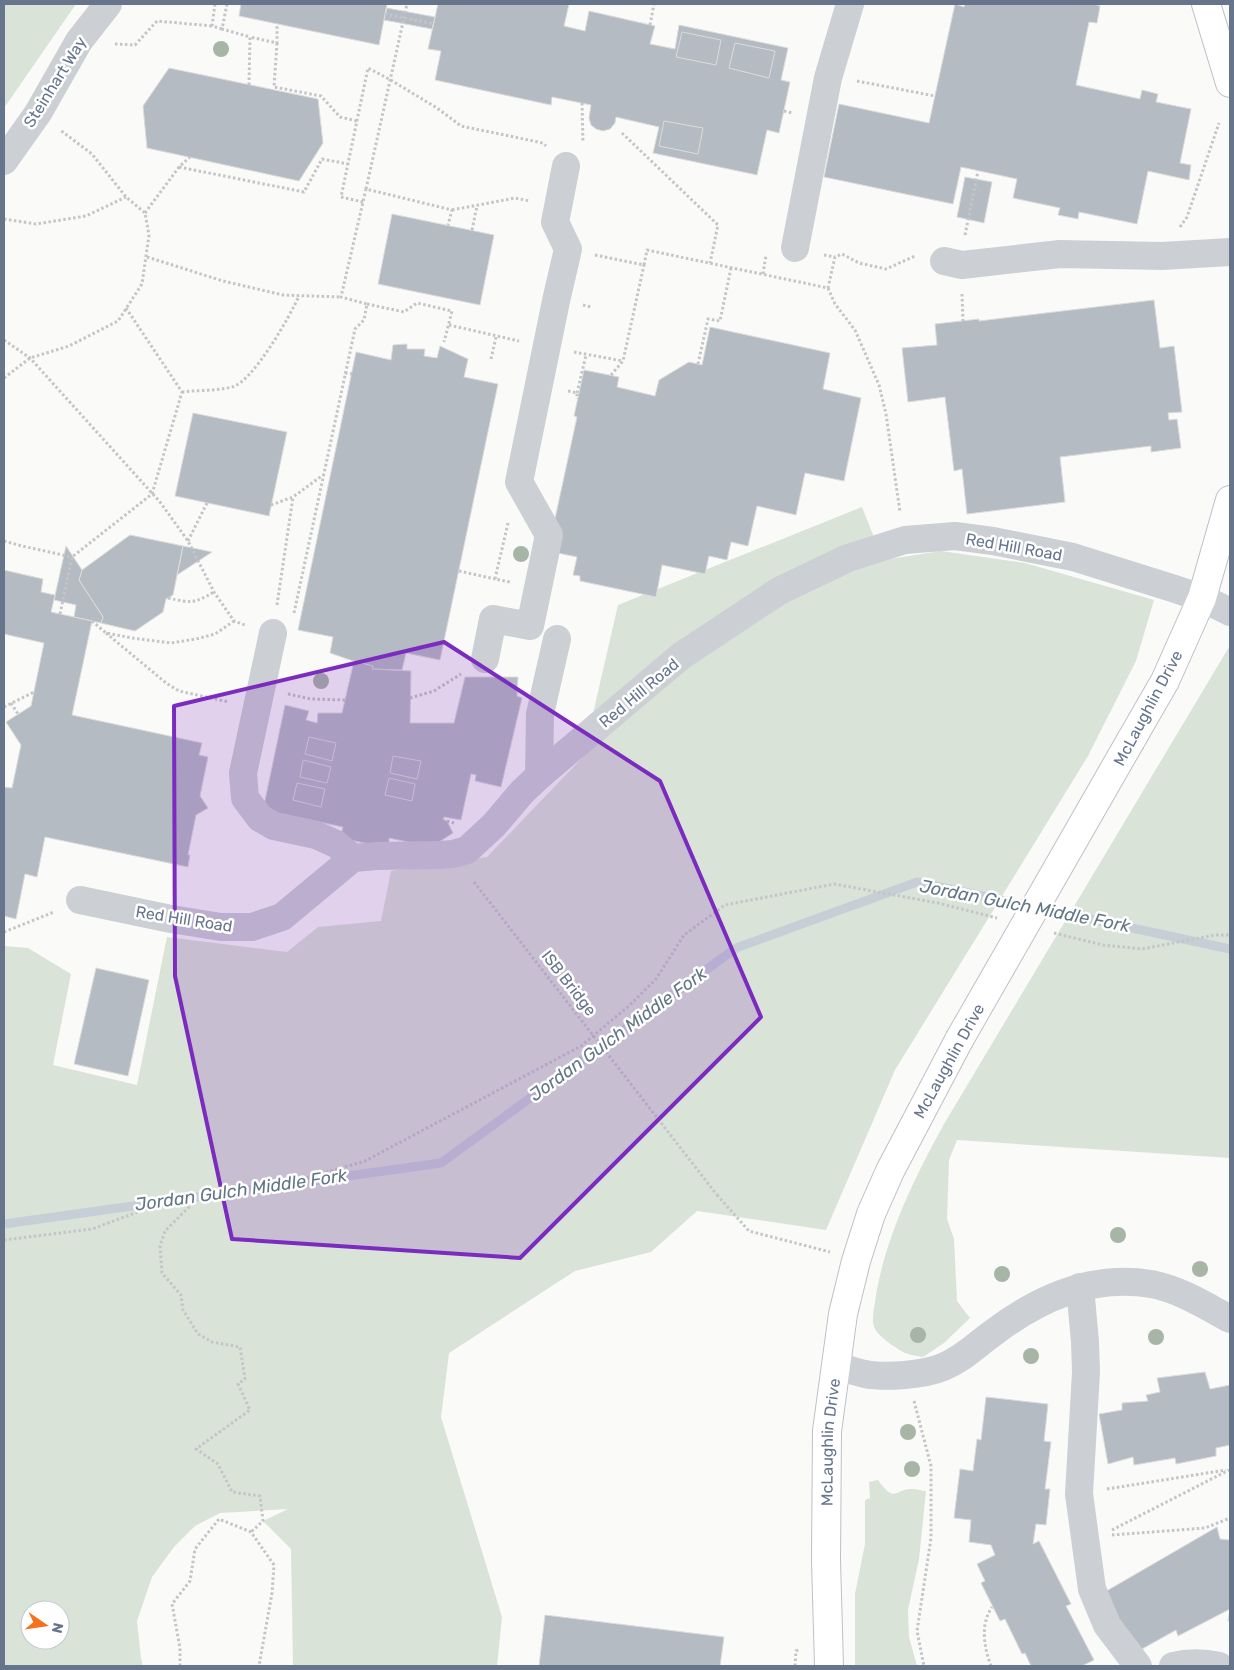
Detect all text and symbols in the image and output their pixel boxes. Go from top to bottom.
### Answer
street label: Steinhart Way [20,33,90,131]
street label: Red Hill Road [964,529,1064,565]
street label: McLaughlin Drive [1110,647,1186,769]
street label: Red Hill Road [595,654,683,732]
water label: Jordan Gulch Middle Fork [918,875,1133,937]
street label: Red Hill Road [134,902,234,936]
street label: ISB Bridge [538,947,600,1019]
water label: Jordan Gulch Middle Fork [525,962,712,1106]
street label: McLaughlin Drive [910,1000,988,1122]
water label: Jordan Gulch Middle Fork [134,1164,349,1216]
street label: McLaughlin Drive [817,1377,844,1506]
north arrow [20,1600,70,1650]
text: N [48,1621,67,1635]

